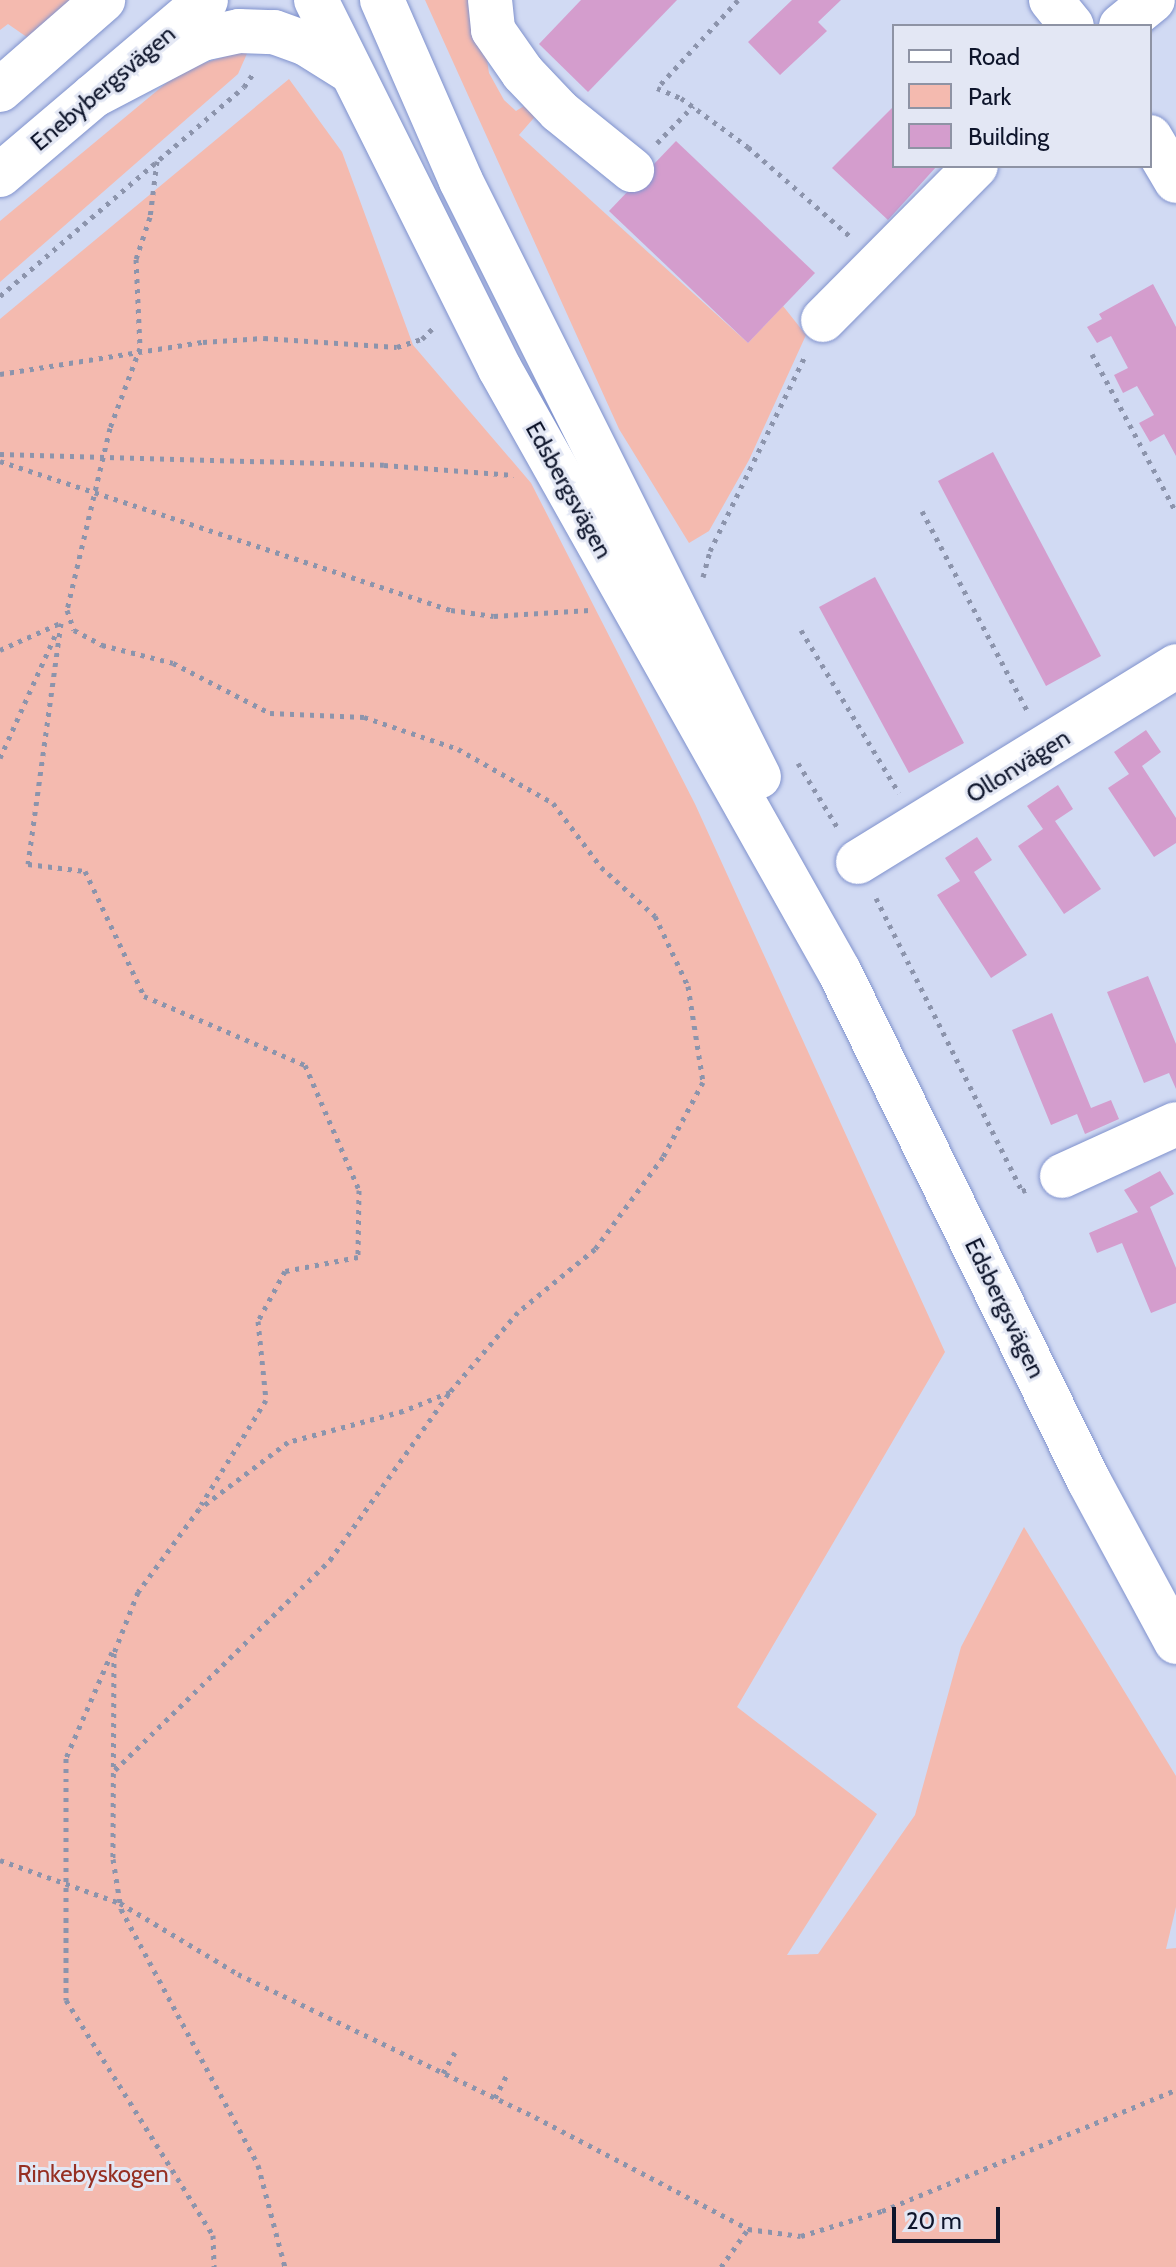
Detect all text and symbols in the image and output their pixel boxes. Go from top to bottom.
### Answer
street label: Enebybergsvägen [25,19,181,157]
legend [892,24,1152,168]
text: Road [968,42,1020,71]
text: Park [968,82,1011,111]
text: Building [968,122,1049,151]
street label: Edsbergsvägen [520,417,618,563]
street label: Ollonvägen [961,723,1075,809]
street label: Edsbergsvägen [959,1233,1051,1383]
park label: Rinkebyskogen [17,2160,169,2188]
scale bar [896,2191,1004,2241]
text: 20 m [906,2206,962,2235]

